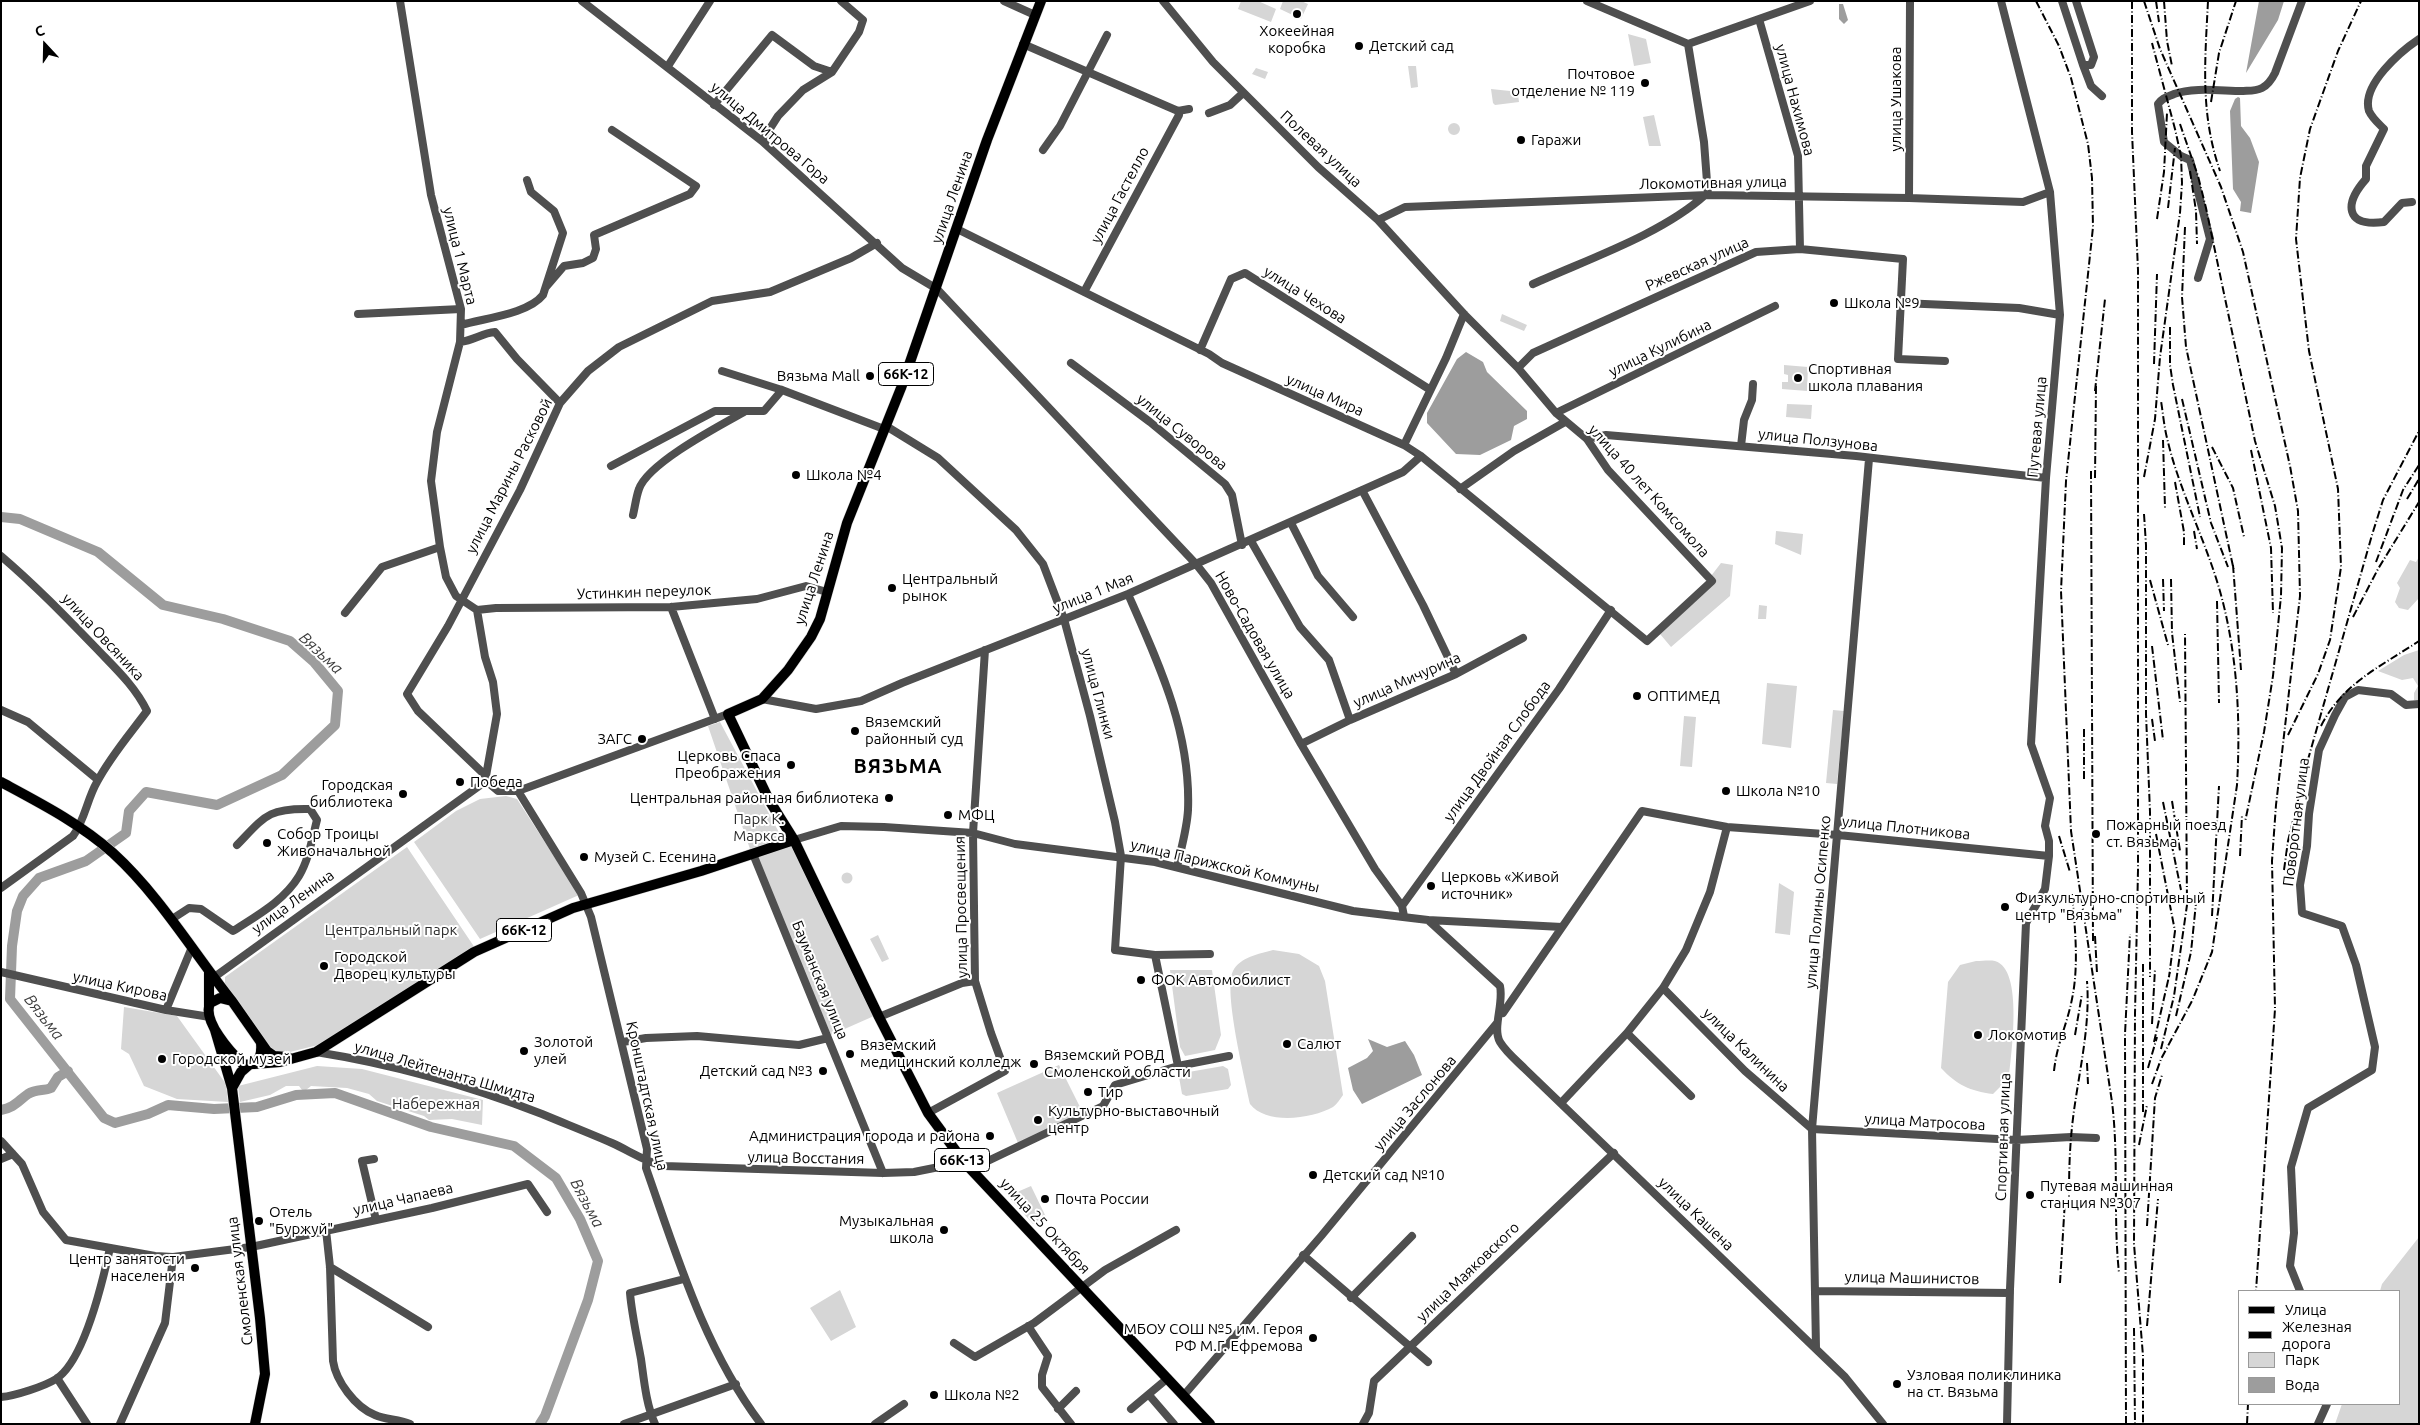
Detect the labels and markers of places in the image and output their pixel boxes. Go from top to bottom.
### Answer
marker: Хокеейная коробка [1291,8,1303,20]
place label: Хокеейная коробка [1259,22,1335,57]
place label: Детский сад [1369,37,1454,55]
marker: Детский сад [1353,40,1365,52]
place label: Почтовое отделение № 119 [1511,65,1635,100]
marker: Почтовое отделение № 119 [1639,77,1651,89]
place label: Гаражи [1531,131,1581,149]
marker: Гаражи [1515,134,1527,146]
place label: Школа №9 [1844,294,1920,312]
marker: Школа №9 [1828,297,1840,309]
place label: Спортивная школа плавания [1808,360,1923,395]
place label: Вязьма Mall [777,367,860,385]
marker: Вязьма Mall [864,370,876,382]
marker: Спортивная школа плавания [1792,372,1804,384]
place label: Школа №4 [806,466,882,484]
marker: Школа №4 [790,469,802,481]
place label: Центральный рынок [902,570,998,605]
marker: Центральный рынок [886,582,898,594]
place label: ОПТИМЕД [1647,687,1720,705]
marker: ОПТИМЕД [1631,690,1643,702]
place label: Вяземский районный суд [865,713,963,748]
marker: Вяземский районный суд [849,725,861,737]
place label: ЗАГС [597,730,632,748]
marker: ЗАГС [636,733,648,745]
place label: Церковь Спаса Преображения [675,747,781,782]
marker: Церковь Спаса Преображения [785,759,797,771]
place label: Победа [470,773,523,791]
place label: Городская библиотека [310,776,393,811]
marker: Победа [454,776,466,788]
place label: Школа №10 [1736,782,1820,800]
marker: Школа №10 [1720,785,1732,797]
marker: Городская библиотека [397,788,409,800]
place label: Центральная районная библиотека [630,789,879,807]
marker: Центральная районная библиотека [883,792,895,804]
place label: МФЦ [958,806,995,824]
marker: МФЦ [942,809,954,821]
place label: Пожарный поезд ст. Вязьма [2106,816,2226,851]
place label: Собор Троицы Живоначальной [277,825,391,860]
marker: Пожарный поезд ст. Вязьма [2090,828,2102,840]
marker: Собор Троицы Живоначальной [261,837,273,849]
place label: Музей С. Есенина [594,848,716,866]
marker: Музей С. Есенина [578,851,590,863]
place label: Церковь «Живой источник» [1441,868,1559,903]
marker: Церковь «Живой источник» [1425,880,1437,892]
place label: Физкультурно-спортивный центр "Вязьма" [2015,889,2206,924]
marker: Физкультурно-спортивный центр "Вязьма" [1999,901,2011,913]
place label: Городской Дворец культуры [334,948,456,983]
marker: Городской Дворец культуры [318,960,330,972]
place label: ФОК Автомобилист [1151,971,1290,989]
marker: ФОК Автомобилист [1135,974,1147,986]
place label: Локомотив [1988,1026,2067,1044]
marker: Локомотив [1972,1029,1984,1041]
place label: Золотой улей [534,1033,593,1068]
place label: Салют [1297,1035,1341,1053]
place label: Вяземский медицинский колледж [860,1036,1021,1071]
marker: Салют [1281,1038,1293,1050]
marker: Золотой улей [518,1045,530,1057]
place label: Вяземский РОВД Смоленской области [1044,1046,1191,1081]
marker: Вяземский медицинский колледж [844,1048,856,1060]
place label: Городской музей [172,1050,291,1068]
marker: Городской музей [156,1053,168,1065]
marker: Вяземский РОВД Смоленской области [1028,1058,1040,1070]
place label: Детский сад №3 [700,1062,813,1080]
marker: Детский сад №3 [817,1065,829,1077]
place label: Тир [1098,1083,1123,1101]
marker: Тир [1082,1086,1094,1098]
place label: Культурно-выставочный центр [1048,1102,1219,1137]
marker: Культурно-выставочный центр [1032,1114,1044,1126]
place label: Администрация города и района [749,1127,980,1145]
marker: Администрация города и района [984,1130,996,1142]
place label: Детский сад №10 [1323,1166,1445,1184]
marker: Детский сад №10 [1307,1169,1319,1181]
place label: Путевая машинная станция №307 [2040,1177,2173,1212]
marker: Путевая машинная станция №307 [2024,1189,2036,1201]
place label: Почта России [1055,1190,1149,1208]
marker: Почта России [1039,1193,1051,1205]
place label: Отель "Буржуй" [269,1203,333,1238]
place label: Музыкальная школа [839,1212,934,1247]
marker: Отель "Буржуй" [253,1215,265,1227]
marker: Музыкальная школа [938,1224,950,1236]
place label: Центр занятости населения [69,1250,185,1285]
marker: Центр занятости населения [189,1262,201,1274]
place label: МБОУ СОШ №5 им. Героя РФ М.Г. Ефремова [1124,1320,1303,1355]
marker: МБОУ СОШ №5 им. Героя РФ М.Г. Ефремова [1307,1332,1319,1344]
place label: Узловая поликлиника на ст. Вязьма [1907,1366,2061,1401]
marker: Узловая поликлиника на ст. Вязьма [1891,1378,1903,1390]
place label: Школа №2 [944,1386,1020,1404]
marker: Школа №2 [928,1389,940,1401]

